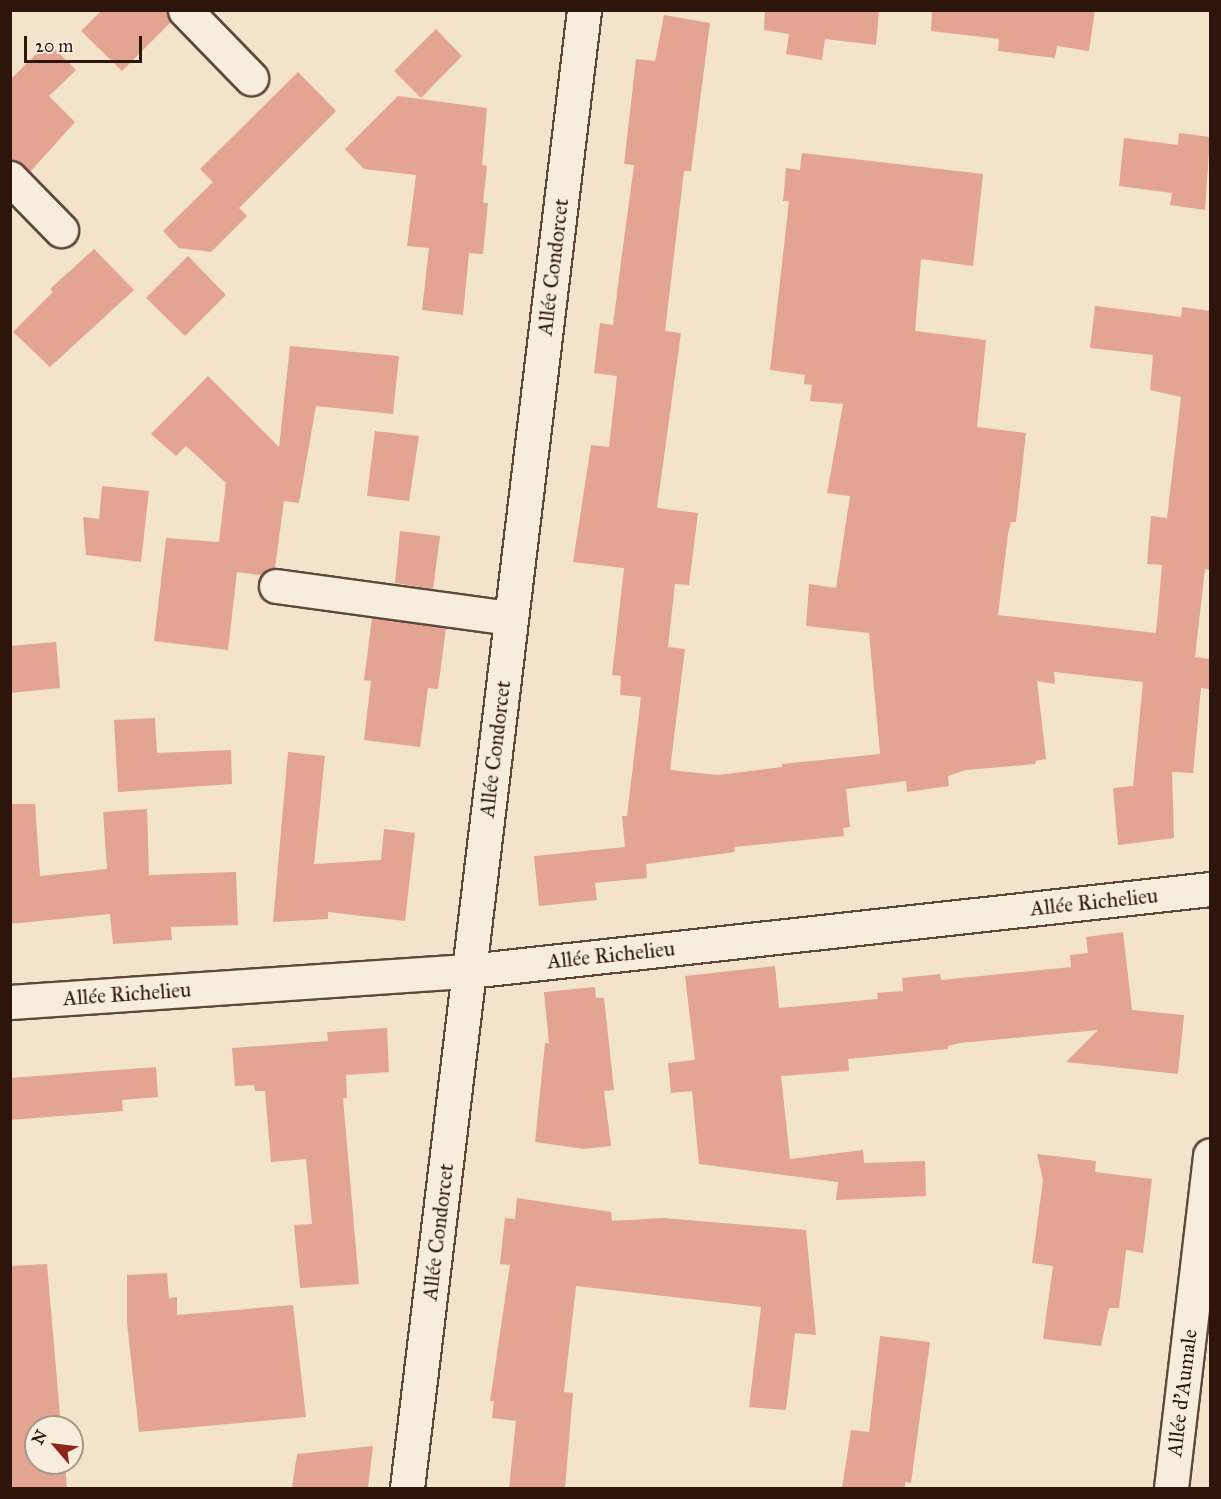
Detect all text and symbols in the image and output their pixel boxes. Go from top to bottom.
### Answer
scale bar [27,24,146,62]
text: 20 m [35,35,73,57]
street label: Allée Condorcet [532,197,574,337]
street label: Allée Condorcet [474,679,516,819]
street label: Allée Richelieu [1029,883,1159,921]
street label: Allée Richelieu [546,936,676,974]
street label: Allée Richelieu [62,977,192,1011]
street label: Allée Condorcet [417,1162,459,1302]
street label: Allée d'Aumale [1162,1328,1202,1458]
north arrow [24,1415,84,1475]
text: N [28,1427,51,1448]

